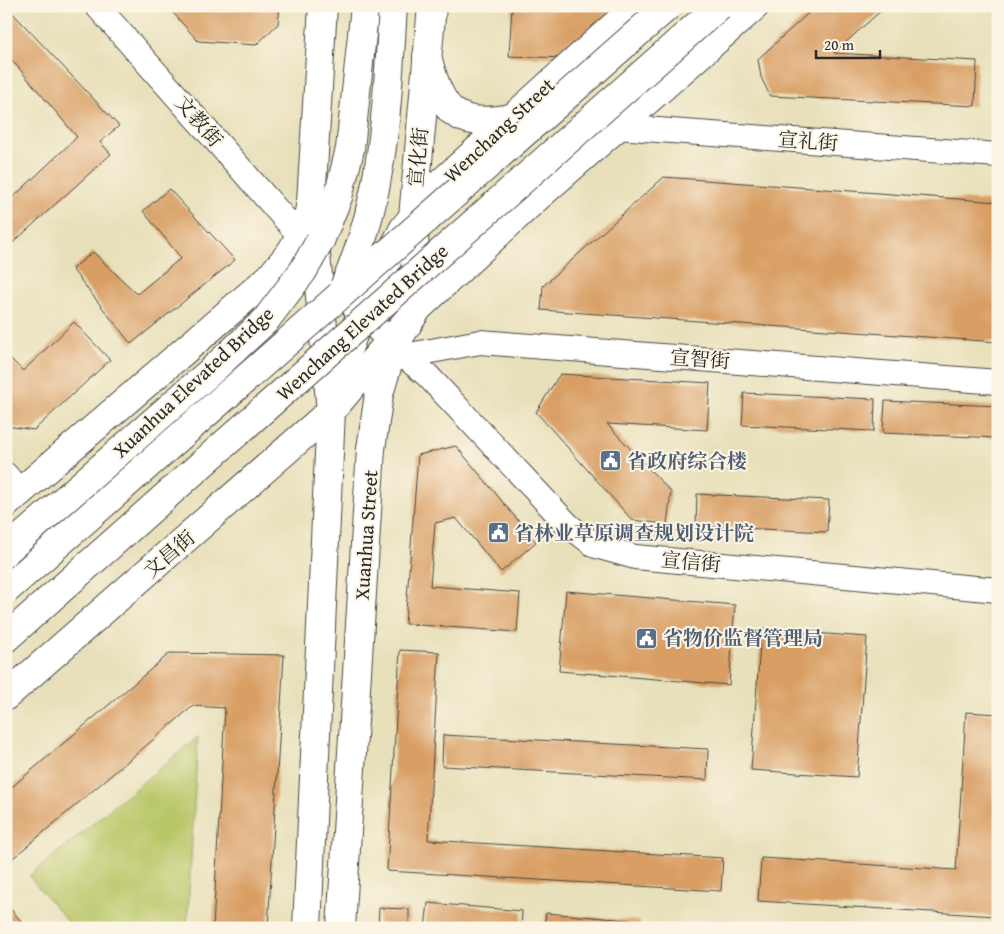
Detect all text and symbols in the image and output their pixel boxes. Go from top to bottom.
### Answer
scale bar [816,28,880,60]
text: 20 m [824,34,855,55]
street label: Wenchang Street [437,71,561,189]
street label: 文教街 [169,89,230,153]
street label: 宣礼街 [777,124,839,157]
street label: 宣化街 [400,126,435,188]
street label: Wenchang Elevated Bridge [269,236,454,407]
street label: Xuanhua Elevated Bridge [106,299,280,464]
street label: 宣智街 [669,342,731,375]
place label: 省政府综合楼 [627,446,747,475]
public building icon: 省政府综合楼 [599,449,623,473]
street label: Xuanhua Street [346,469,385,601]
place label: 省林业草原调查规划设计院 [514,518,754,547]
public building icon: 省林业草原调查规划设计院 [486,521,510,545]
street label: 文昌街 [137,523,201,584]
street label: 宣信街 [660,544,722,579]
place label: 省物价监督管理局 [663,623,823,652]
public building icon: 省物价监督管理局 [635,626,659,650]

